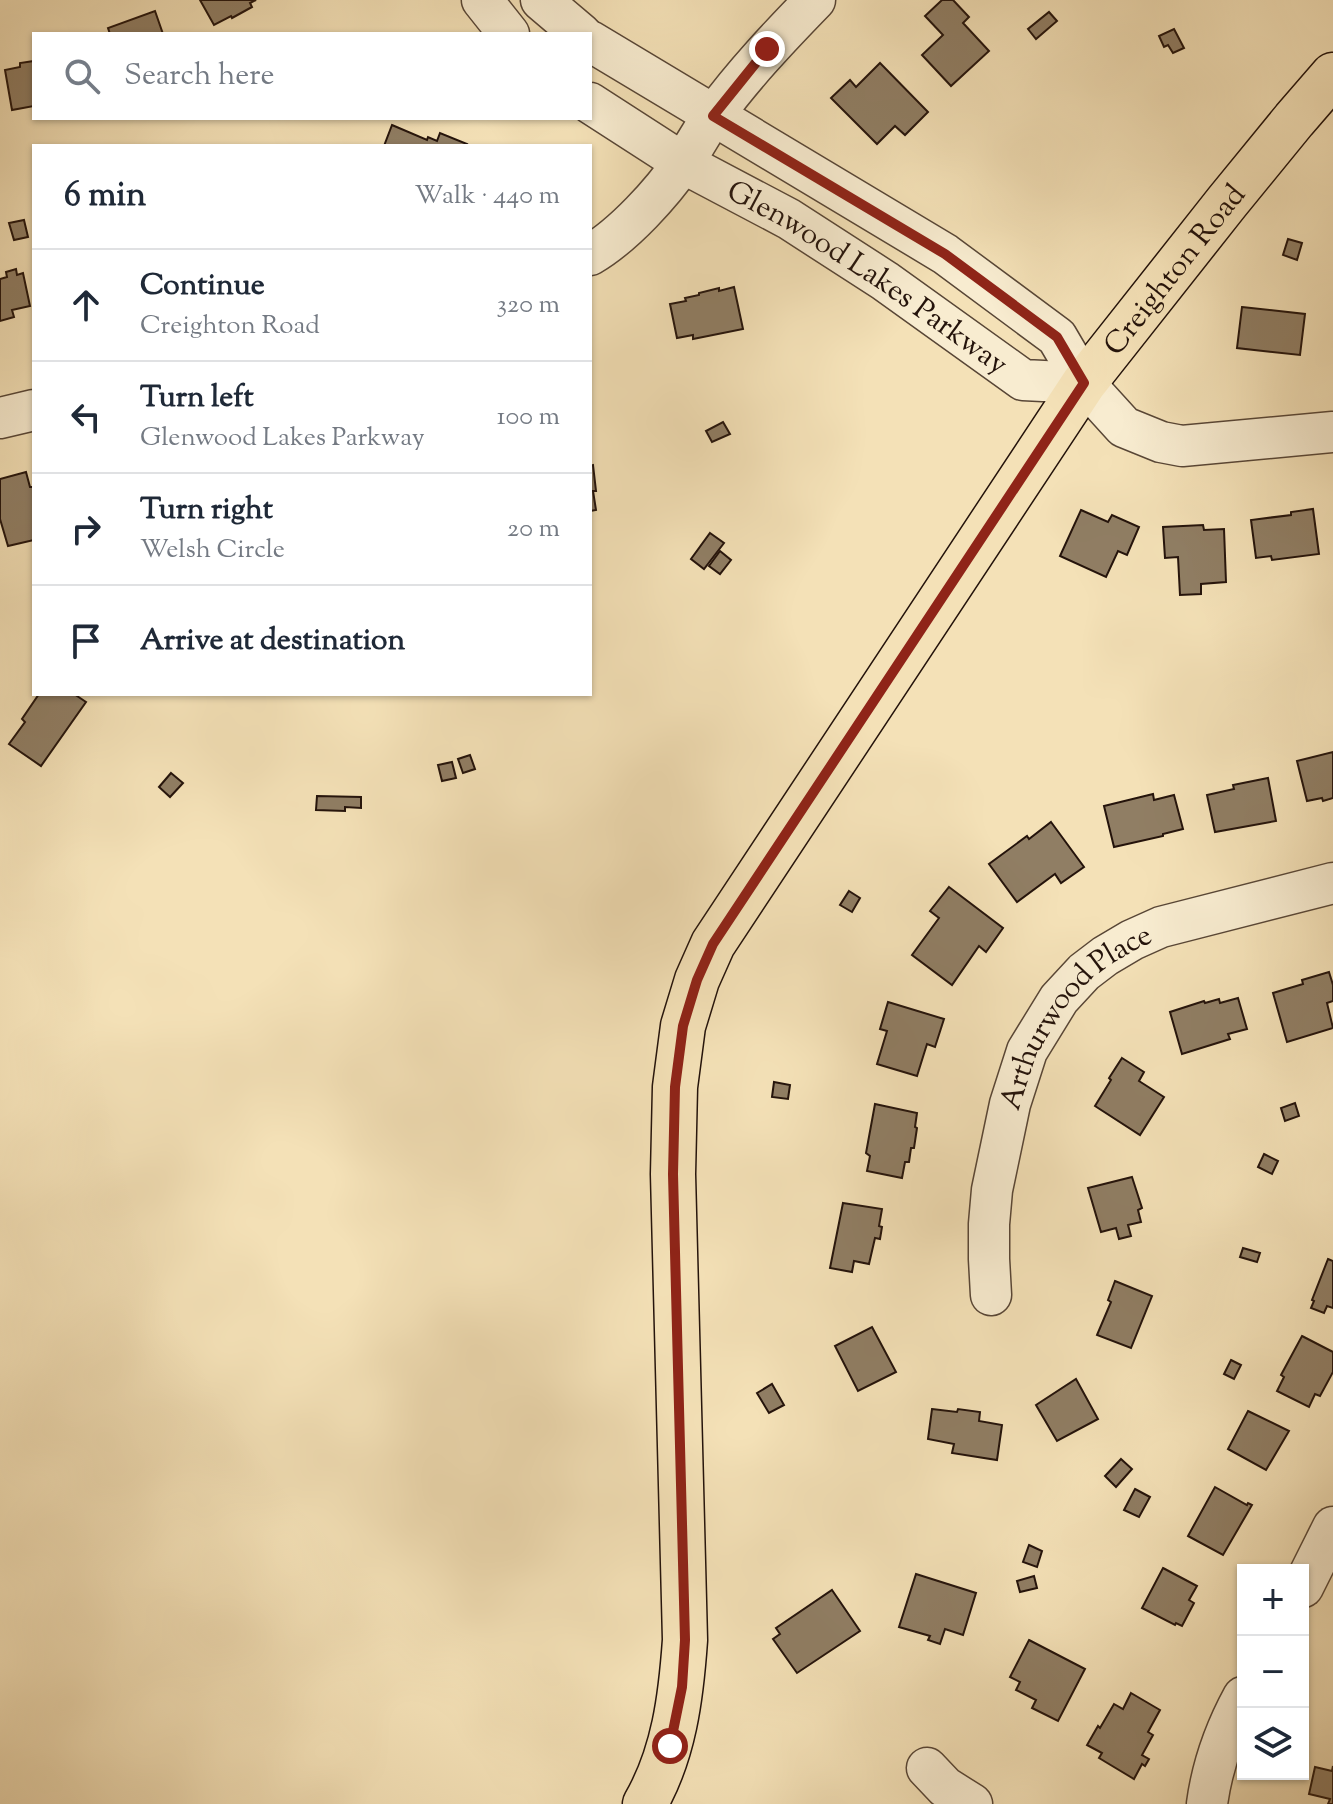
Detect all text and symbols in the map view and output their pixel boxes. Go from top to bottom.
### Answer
route end [749,31,785,67]
search box [32,32,592,120]
icon: search [60,54,104,98]
text: Search here [124,55,274,98]
street label: Glenwood Lakes Parkway [719,171,1016,387]
text: 6 min [64,172,146,221]
street label: Creighton Road [1095,176,1257,366]
text: Walk · 440 m [415,178,560,215]
text: Continue [140,265,265,308]
icon: ahead [64,283,108,327]
text: 320 m [497,287,560,324]
text: Creighton Road [140,308,320,345]
text: Turn left [140,377,254,420]
icon: left [64,395,108,439]
text: 100 m [497,399,560,436]
text: Glenwood Lakes Parkway [140,420,425,457]
text: Turn right [140,489,273,532]
icon: right [64,507,108,551]
text: 20 m [507,511,560,548]
text: Welsh Circle [140,532,285,569]
icon: arrive [64,619,108,663]
text: Arrive at destination [140,620,405,663]
street label: Arthurwood Place [990,915,1159,1116]
map controls [1237,1564,1309,1780]
button: + [1237,1564,1309,1636]
button: − [1237,1636,1309,1708]
button: layers [1237,1708,1309,1780]
route start [652,1728,688,1764]

